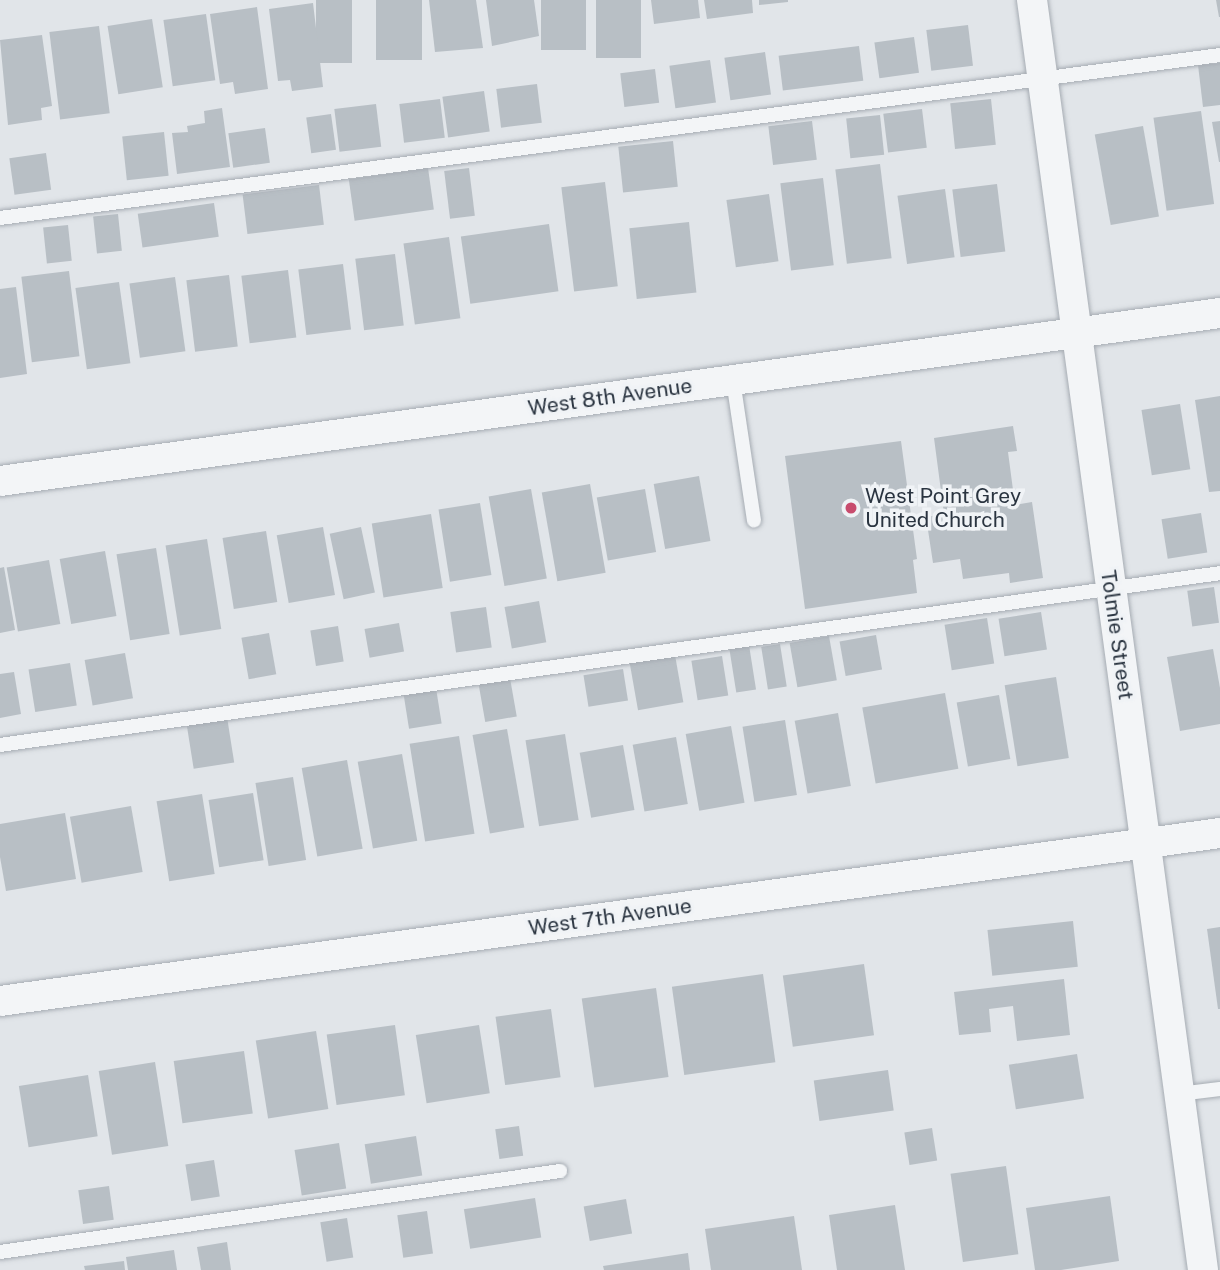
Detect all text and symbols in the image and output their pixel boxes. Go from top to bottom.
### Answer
street label: West 8th Avenue [526,373,694,421]
place label: West Point Grey United Church [865,483,1021,533]
marker: West Point Grey United Church [843,500,859,516]
street label: Tolmie Street [1095,568,1139,702]
street label: West 7th Avenue [527,893,693,941]

